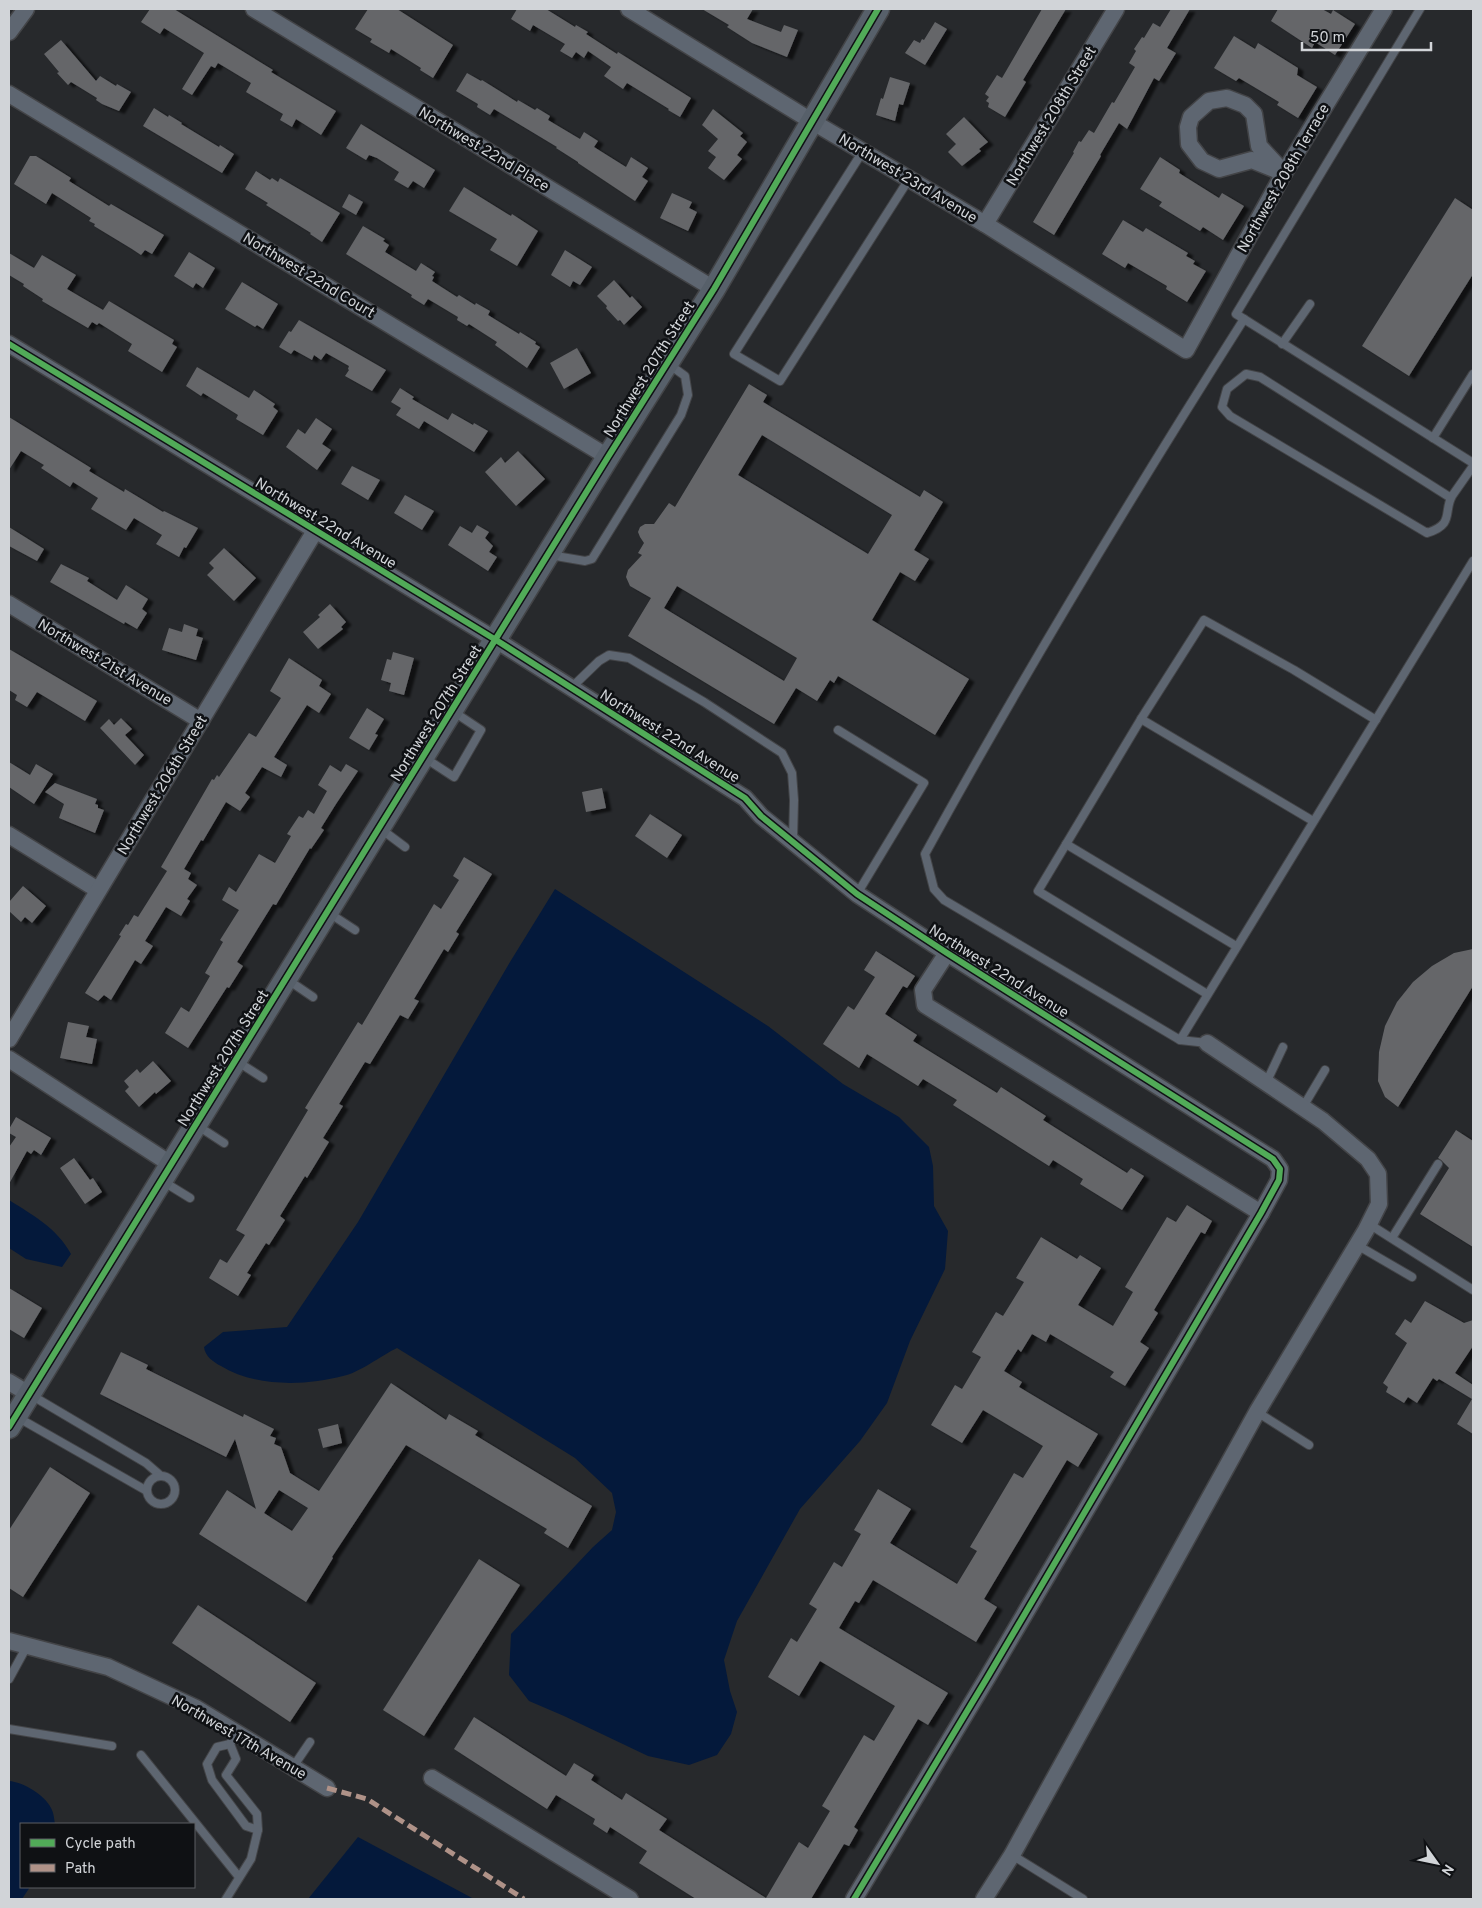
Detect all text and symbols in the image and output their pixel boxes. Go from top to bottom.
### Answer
scale bar [1302,20,1431,52]
text: 50 m [1310,29,1345,48]
street label: Northwest 208th Street [1003,43,1102,190]
street label: Northwest 208th Terrace [1234,101,1335,256]
street label: Northwest 22nd Place [414,104,552,197]
street label: Northwest 23rd Avenue [834,130,980,228]
street label: Northwest 22nd Court [239,229,378,323]
street label: Northwest 207th Street [600,298,700,442]
street label: Northwest 22nd Avenue [251,474,399,574]
street label: Northwest 21st Avenue [34,616,175,711]
street label: Northwest 207th Street [387,642,487,786]
street label: Northwest 22nd Avenue [596,686,743,788]
street label: Northwest 206th Street [114,712,213,859]
street label: Northwest 22nd Avenue [925,921,1072,1023]
street label: Northwest 207th Street [174,987,274,1131]
street label: Northwest 17th Avenue [167,1692,309,1785]
legend [20,1823,195,1888]
text: Cycle path [65,1835,136,1854]
north arrow [1412,1838,1462,1888]
text: Path [65,1860,96,1879]
text: N [1437,1860,1457,1878]

